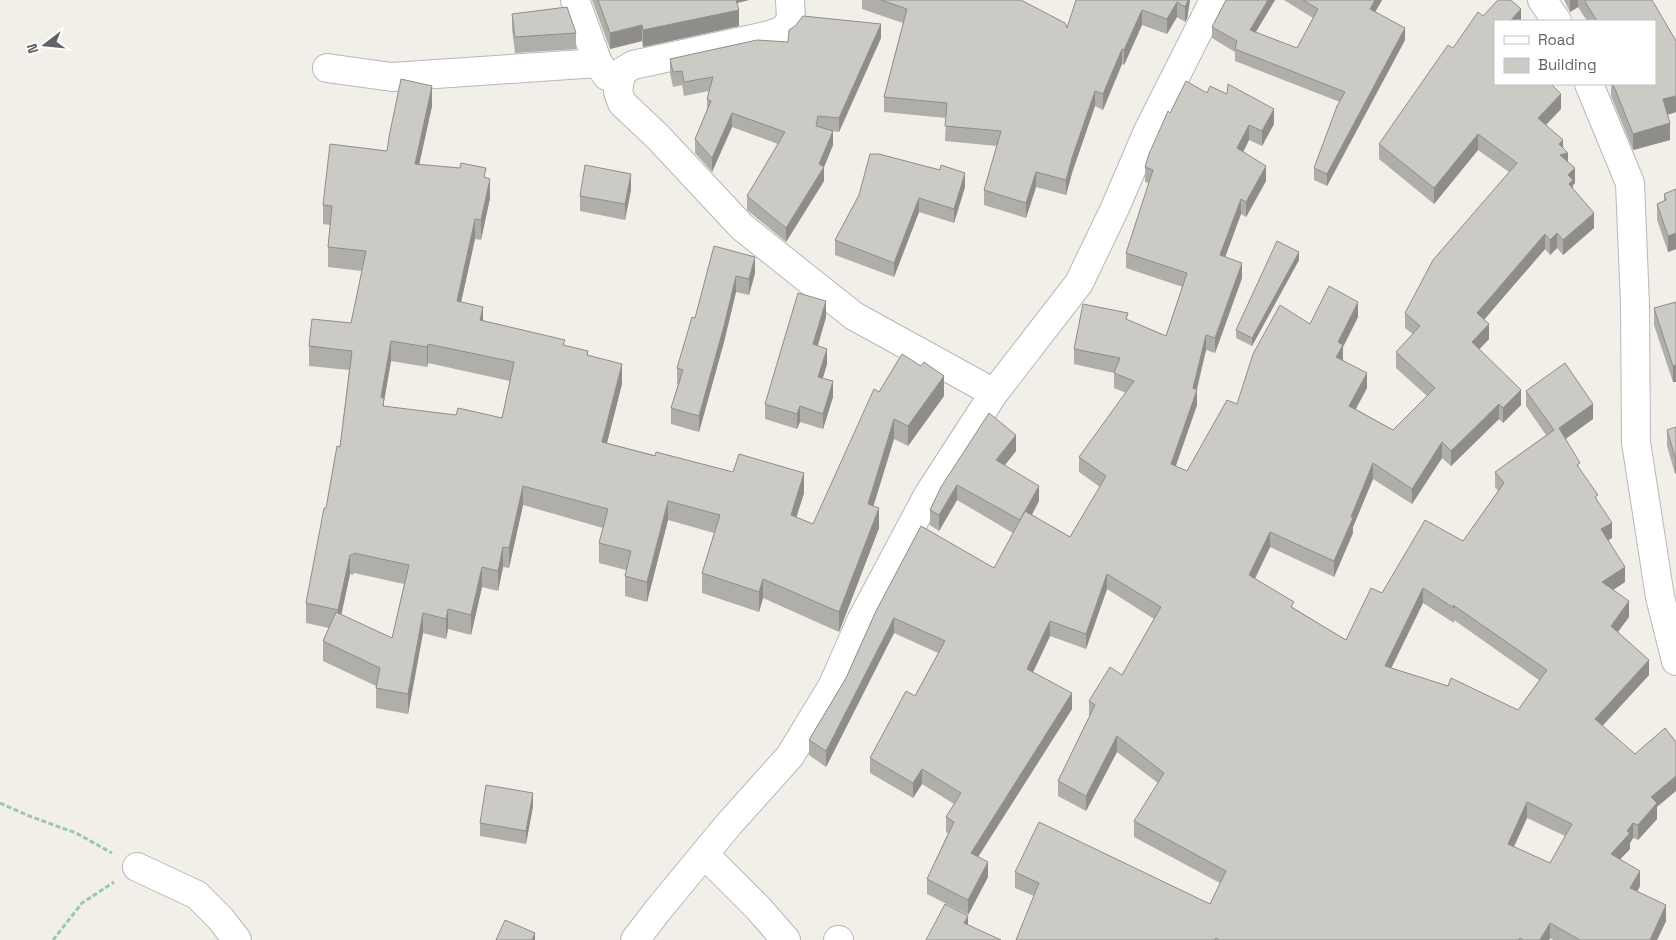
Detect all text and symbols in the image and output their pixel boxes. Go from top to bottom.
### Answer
north arrow [20,20,70,70]
legend [1494,20,1656,85]
text: Road [1538,30,1575,49]
text: N [23,42,42,56]
text: Building [1538,55,1597,74]

